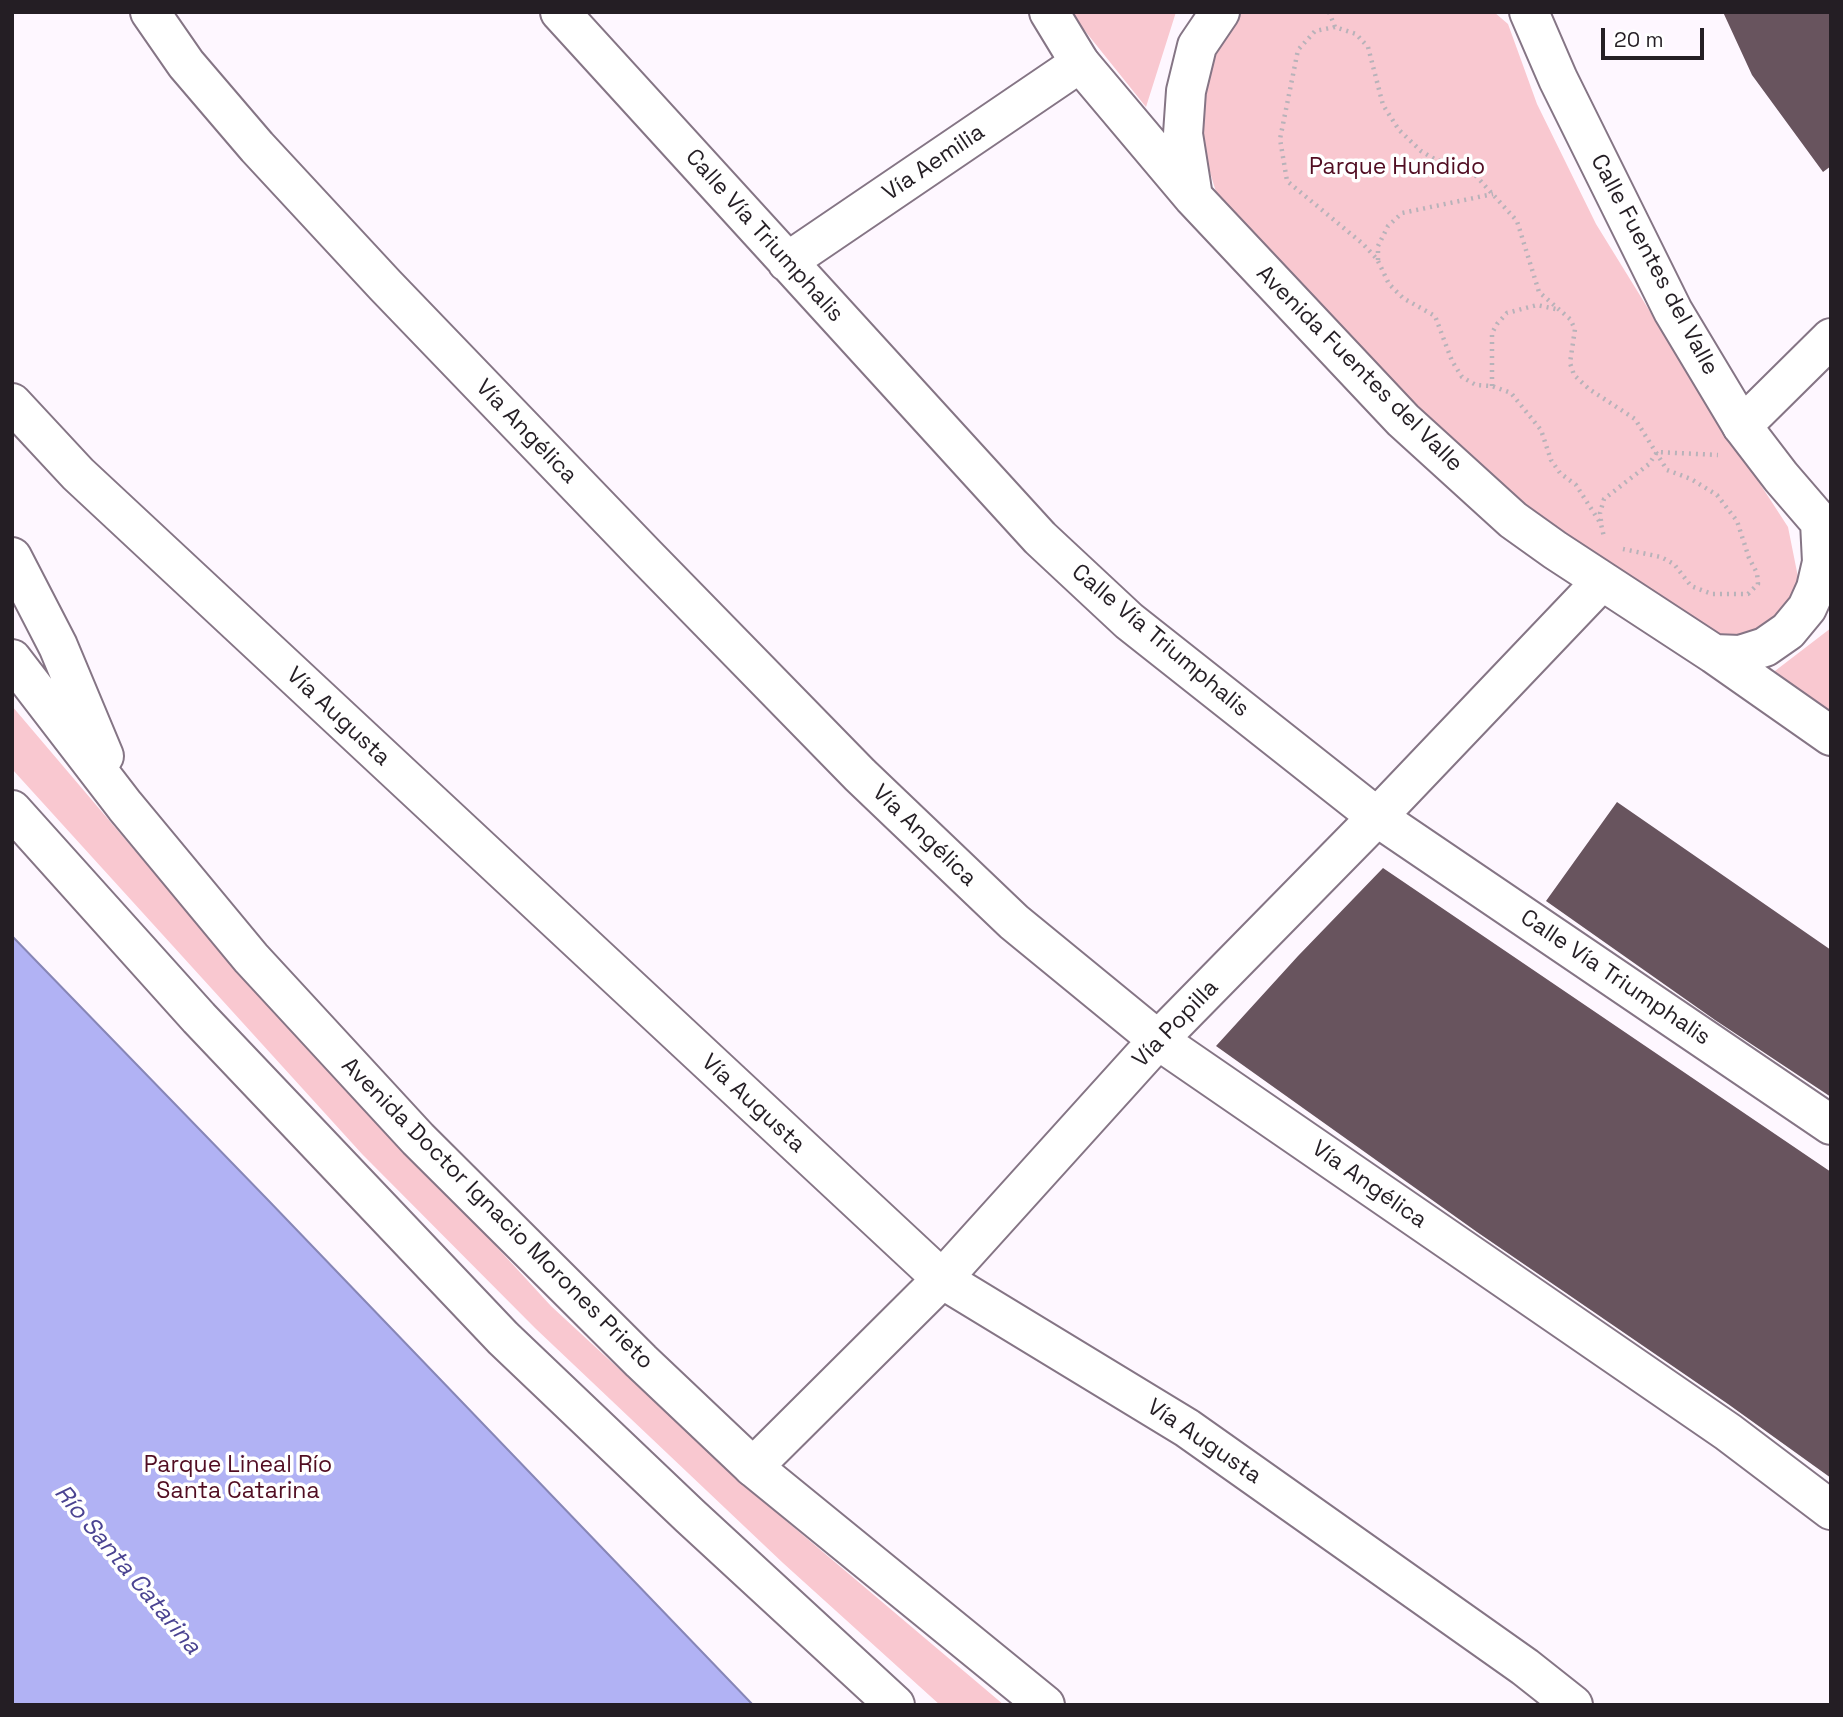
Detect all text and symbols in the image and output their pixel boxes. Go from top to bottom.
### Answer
scale bar [1605,14,1708,58]
text: 20 m [1614,26,1664,53]
street label: Vía Aemilia [878,119,990,207]
street label: Calle Vía Triumphalis [679,144,849,328]
street label: Calle Fuentes del Valle [1584,150,1724,380]
park label: Parque Hundido [1309,154,1485,182]
street label: Avenida Fuentes del Valle [1250,260,1468,478]
street label: Vía Angélica [469,374,583,490]
street label: Calle Vía Triumphalis [1066,559,1254,723]
street label: Vía Augusta [280,662,396,772]
street label: Vía Angélica [866,779,982,893]
street label: Calle Vía Triumphalis [1515,904,1715,1052]
street label: Vía Popilla [1127,974,1225,1074]
street label: Vía Augusta [695,1049,811,1159]
street label: Avenida Doctor Ignacio Morones Prieto [335,1052,659,1376]
street label: Vía Angélica [1306,1135,1432,1235]
street label: Vía Augusta [1142,1394,1266,1490]
park label: Parque Lineal Río Santa Catarina [144,1452,332,1506]
water label: Río Santa Catarina [48,1479,206,1661]

